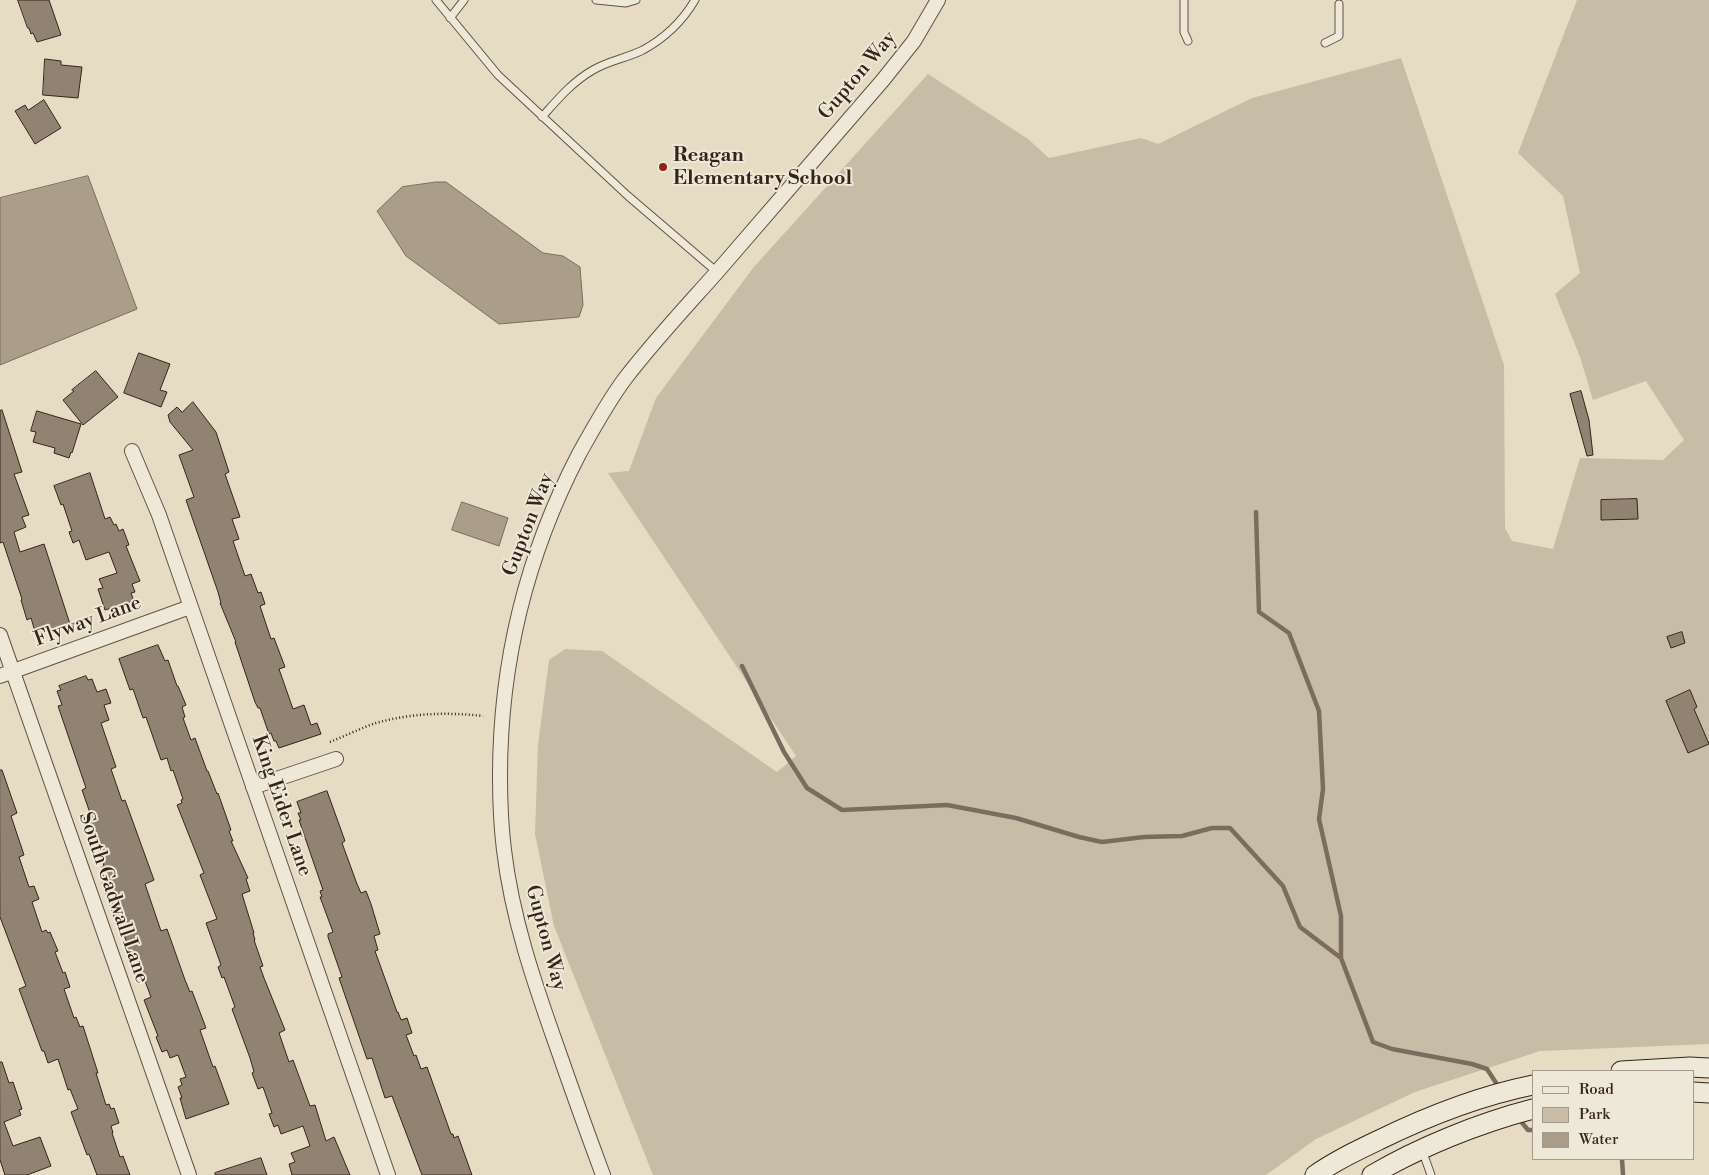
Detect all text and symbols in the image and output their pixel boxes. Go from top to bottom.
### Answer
street label: Gupton Way [814,27,902,125]
place label: Reagan Elementary School [673,144,852,191]
marker: Reagan Elementary School [657,161,669,173]
street label: Gupton Way [498,470,560,580]
street label: Flyway Lane [31,592,145,652]
street label: King Eider Lane [246,732,316,880]
street label: South Gadwall Lane [72,809,154,987]
street label: Gupton Way [519,883,571,993]
legend [1532,1070,1694,1160]
text: Road [1579,1080,1614,1099]
text: Park [1579,1105,1610,1124]
text: Water [1579,1130,1618,1149]

